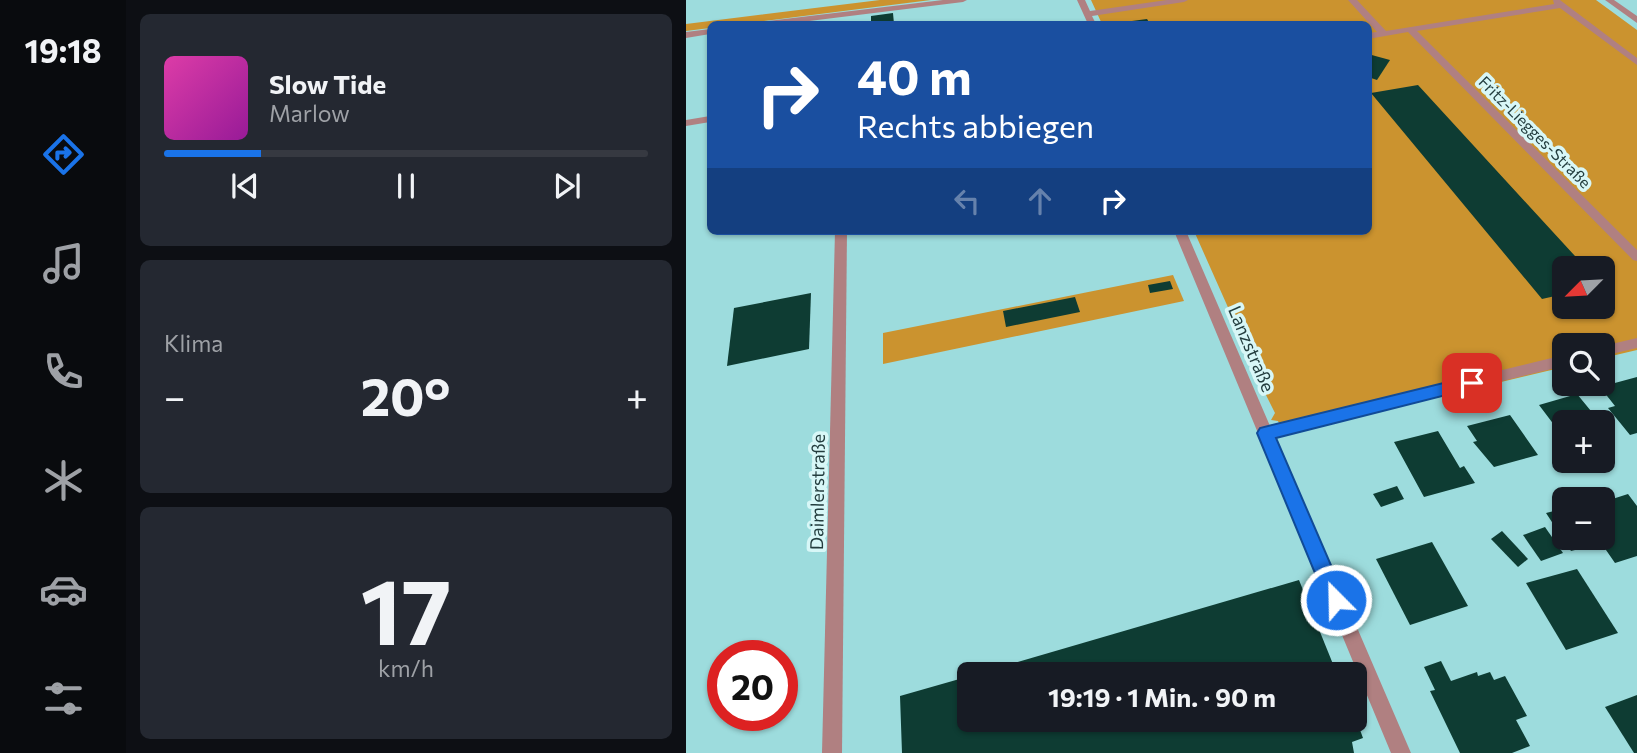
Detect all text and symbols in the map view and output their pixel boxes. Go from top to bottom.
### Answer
text: 19:18 [25,30,101,70]
text: 40 m [857,45,972,105]
icon: right [742,49,833,140]
text: Slow Tide [269,68,386,99]
street label: Fritz-Liegges-Straße [1475,72,1595,192]
text: Marlow [269,99,350,127]
text: Rechts abbiegen [857,105,1094,145]
icon: directions [39,130,88,179]
icon: previous [226,167,264,205]
icon: pause [387,167,425,205]
icon: next [548,167,586,205]
icon: left [948,182,986,220]
icon: ahead [1021,182,1059,220]
icon: right [1094,182,1132,220]
icon: music [39,239,88,288]
north arrow [1552,256,1615,318]
map controls [1552,256,1615,550]
street label: Lanzstraße [1224,302,1280,395]
text: Klima [164,329,223,357]
button: search [1552,333,1615,396]
icon: phone [39,347,88,396]
pin [1442,353,1502,413]
text: 20° [361,363,451,427]
icon: arrive [1453,364,1491,402]
text: − [164,372,186,419]
text: + [626,372,648,419]
button: + [1552,410,1615,473]
street label: Daimlerstraße [805,434,829,550]
icon: climate [39,456,88,505]
button: − [1552,487,1615,550]
text: 17 [360,552,452,664]
position arrow [1299,563,1373,637]
icon: car [39,565,88,614]
speed limit sign: 20 [707,640,798,731]
text: km/h [378,654,434,682]
icon: filters [39,674,88,723]
text: 19:19 · 1 Min. · 90 m [1048,681,1276,712]

